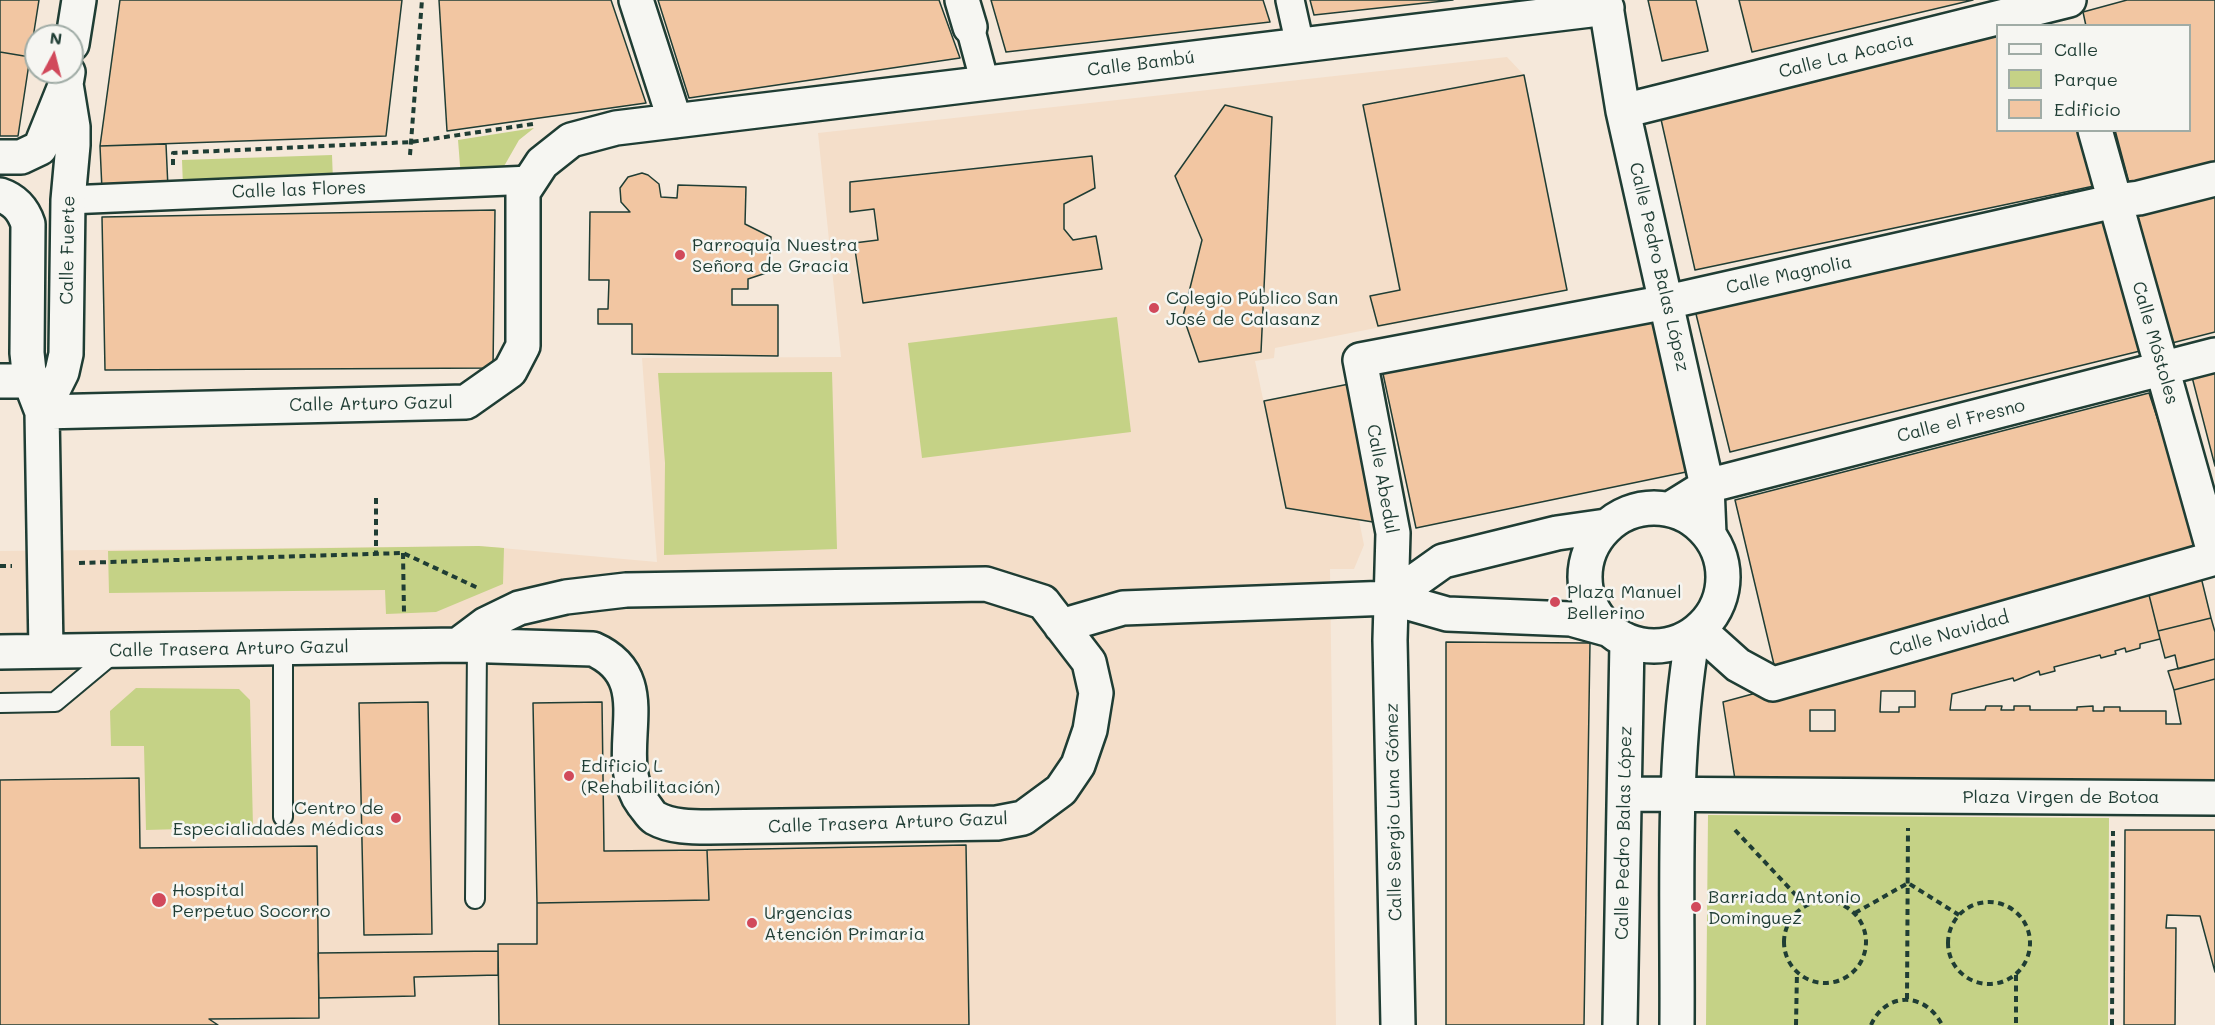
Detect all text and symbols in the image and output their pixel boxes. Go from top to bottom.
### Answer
north arrow [24,24,84,84]
legend [1996,24,2191,132]
text: N [49,26,63,49]
street label: Calle La Acacia [1776,29,1916,83]
text: Calle [2054,37,2098,61]
street label: Calle Bambú [1086,47,1196,81]
text: Parque [2054,67,2118,91]
text: Edificio [2054,97,2121,121]
street label: Calle Pedro Balas López [1624,160,1694,374]
street label: Calle las Flores [231,177,367,203]
street label: Calle Fuerte [56,195,80,305]
place label: Parroquia Nuestra Señora de Gracia [692,234,858,276]
marker: Parroquia Nuestra Señora de Gracia [673,248,687,262]
street label: Calle Magnolia [1724,251,1854,299]
street label: Calle Móstoles [2127,279,2183,407]
place label: Colegio Público San José de Calasanz [1166,287,1338,330]
marker: Colegio Público San José de Calasanz [1147,301,1161,315]
street label: Calle Arturo Gazul [289,392,453,416]
street label: Calle el Fresno [1895,395,2027,447]
street label: Calle Abedul [1362,423,1402,535]
place label: Plaza Manuel Bellerino [1567,581,1682,624]
marker: Plaza Manuel Bellerino [1548,595,1562,609]
street label: Calle Navidad [1887,607,2011,661]
street label: Calle Trasera Arturo Gazul [109,636,349,662]
street label: Calle Sergio Luna Gómez [1381,703,1407,921]
street label: Calle Pedro Balas López [1611,726,1637,940]
place label: Edificio L (Rehabilitación) [581,755,720,798]
marker: Edificio L (Rehabilitación) [562,769,576,783]
street label: Plaza Virgen de Botoa [1962,786,2160,808]
place label: Centro de Especialidades Médicas [173,797,384,840]
street label: Calle Trasera Arturo Gazul [768,808,1008,838]
marker: Centro de Especialidades Médicas [389,811,403,825]
place label: Hospital Perpetuo Socorro [172,879,330,922]
place label: Barriada Antonio Dominguez [1708,886,1861,928]
marker: Hospital Perpetuo Socorro [150,891,168,909]
marker: Barriada Antonio Dominguez [1689,900,1703,914]
place label: Urgencias Atención Primaria [764,902,925,944]
marker: Urgencias Atención Primaria [745,916,759,930]

